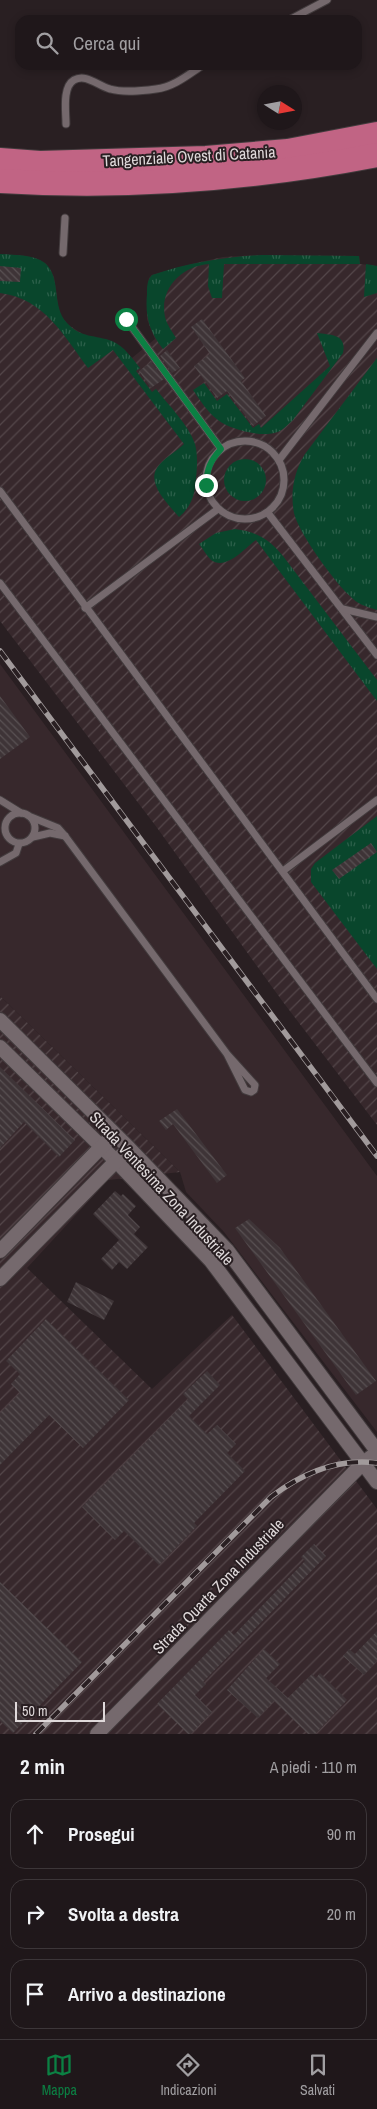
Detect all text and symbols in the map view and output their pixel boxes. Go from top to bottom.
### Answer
search box [15,15,362,70]
icon: search [33,29,61,57]
text: Cerca qui [73,30,141,56]
north arrow [257,85,302,130]
street label: Tangenziale Ovest di Catania [102,140,277,172]
route start [115,308,138,331]
route end [195,474,218,497]
street label: Strada Ventesima Zona Industriale [85,1106,239,1270]
street label: Strada Quarta Zona Industriale [147,1513,289,1659]
scale bar [15,1699,105,1722]
text: 50 m [22,1702,48,1720]
text: 2 min [20,1752,65,1781]
text: A piedi · 110 m [270,1756,357,1778]
icon: ahead [21,1820,49,1848]
text: Prosegui [68,1821,135,1847]
text: 90 m [327,1823,356,1845]
icon: right [21,1900,49,1928]
text: Svolta a destra [68,1901,179,1927]
text: 20 m [327,1903,356,1925]
icon: arrive [21,1980,49,2008]
text: Arrivo a destinazione [68,1981,226,2007]
tab: Mappa [42,2051,77,2099]
tab: Indicazioni [160,2051,217,2099]
tab: Salvati [300,2051,335,2099]

